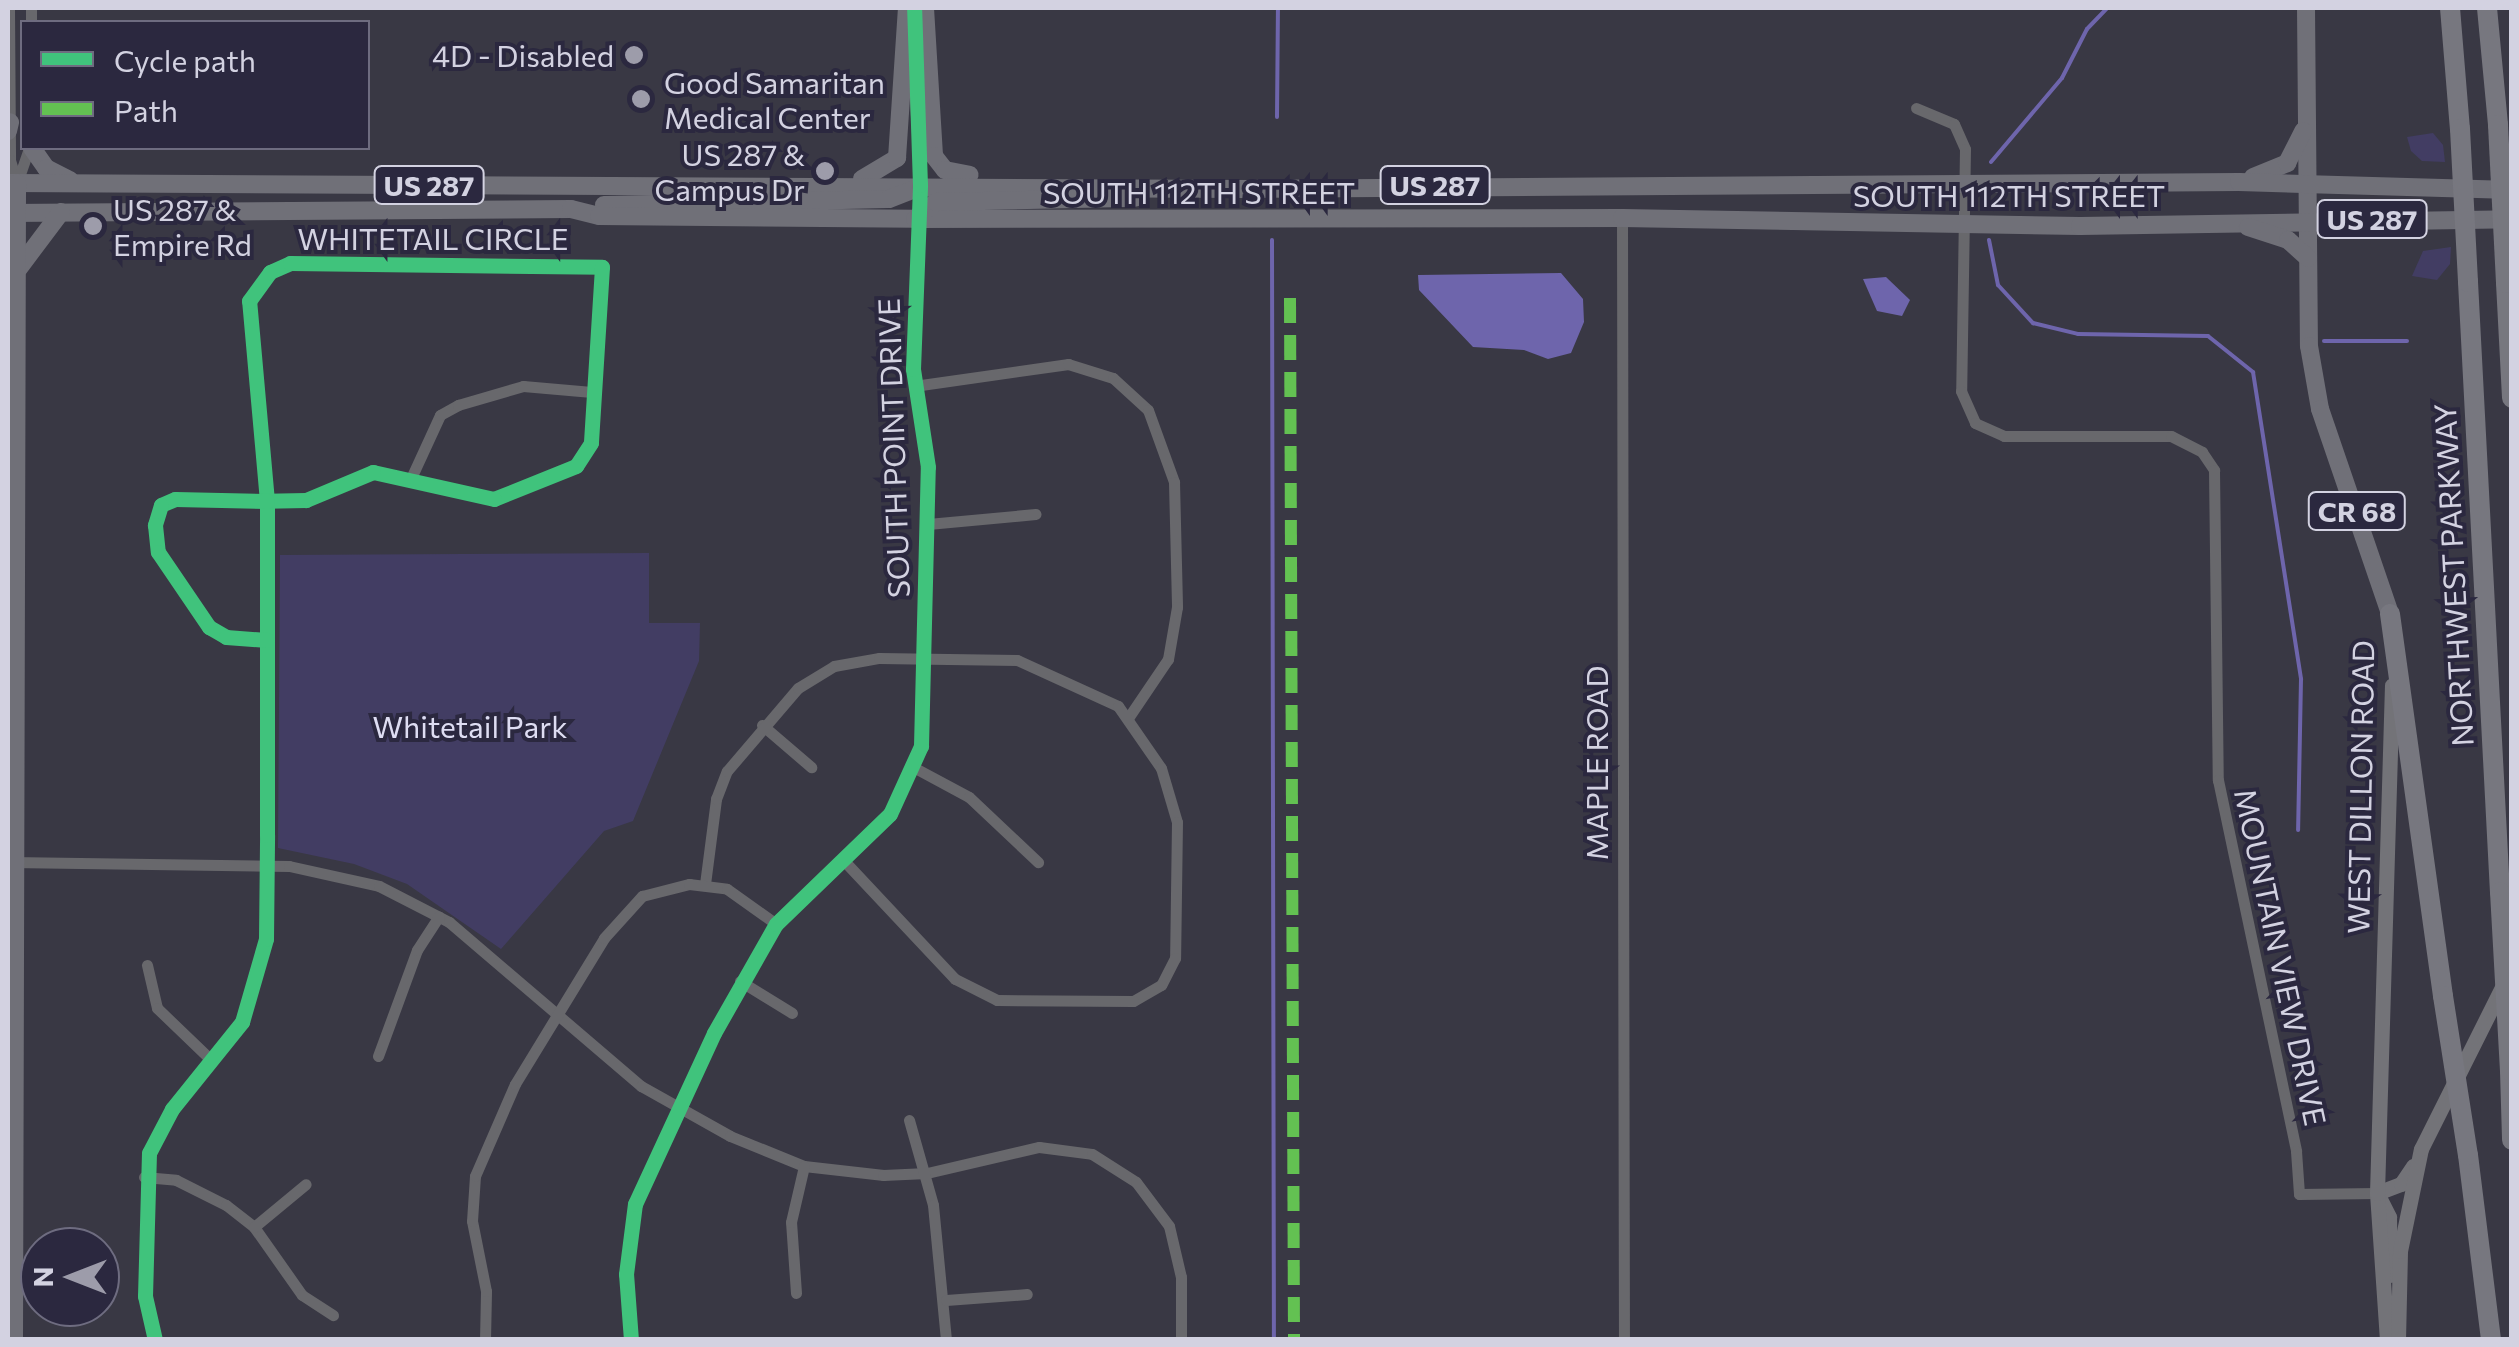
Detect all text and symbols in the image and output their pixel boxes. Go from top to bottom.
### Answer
legend [20,20,370,150]
place label: 4D - Disabled [432,37,614,73]
text: Cycle path [114,41,256,78]
marker: 4D - Disabled [623,44,645,66]
place label: Good Samaritan Medical Center [664,64,885,134]
marker: Good Samaritan Medical Center [628,86,654,112]
text: Path [114,91,178,128]
place label: US 287 & Campus Dr [655,136,805,206]
marker: US 287 & Campus Dr [814,160,836,182]
road number: US 287 [372,162,486,208]
road number: US 287 [1378,162,1492,208]
street label: SOUTH 112TH STREET [1043,174,1355,210]
street label: SOUTH 112TH STREET [1853,177,2165,213]
place label: US 287 & Empire Rd [113,191,252,262]
road number: US 287 [2314,196,2430,242]
marker: US 287 & Empire Rd [82,215,104,237]
street label: WHITETAIL CIRCLE [297,220,569,256]
street label: SOUTH POINT DRIVE [870,298,916,598]
street label: NORTHWEST PARKWAY [2426,403,2480,747]
road number: CR 68 [2307,488,2407,534]
street label: WEST DILLON ROAD [2339,640,2381,934]
street label: MAPLE ROAD [1578,665,1614,861]
park label: Whitetail Park [372,708,568,744]
street label: MOUNTAIN VIEW DRIVE [2228,785,2334,1129]
north arrow [20,1227,120,1327]
text: N [25,1267,59,1288]

